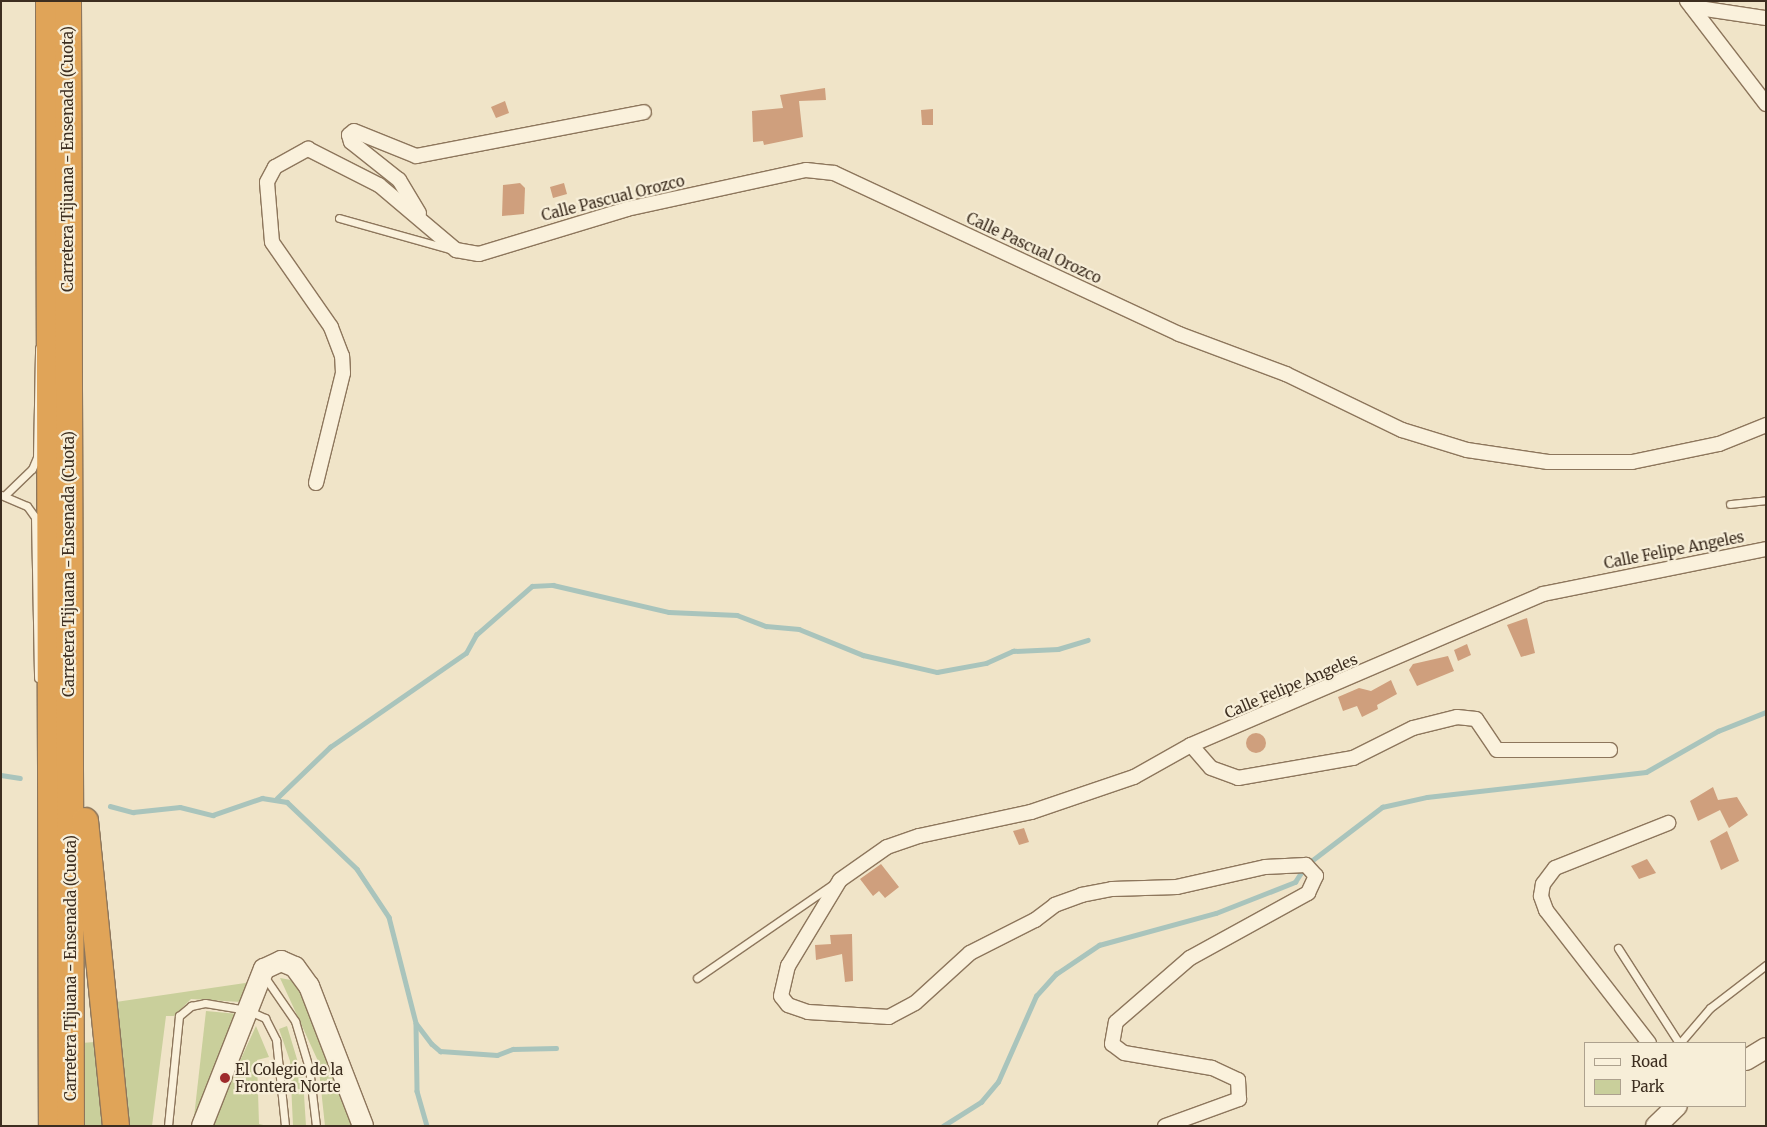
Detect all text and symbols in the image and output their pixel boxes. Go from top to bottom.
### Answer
street label: Carretera Tijuana - Ensenada (Cuota) [59,26,77,292]
street label: Calle Pascual Orozco [539,171,687,225]
street label: Calle Pascual Orozco [964,209,1104,287]
street label: Carretera Tijuana - Ensenada (Cuota) [60,431,78,697]
street label: Calle Felipe Angeles [1602,528,1746,572]
street label: Calle Felipe Angeles [1222,650,1360,722]
street label: Carretera Tijuana - Ensenada (Cuota) [62,835,80,1101]
legend [1584,1042,1747,1107]
text: Road [1631,1052,1667,1071]
place label: El Colegio de la Frontera Norte [235,1060,343,1095]
marker: El Colegio de la Frontera Norte [219,1072,231,1084]
text: Park [1631,1077,1664,1096]

